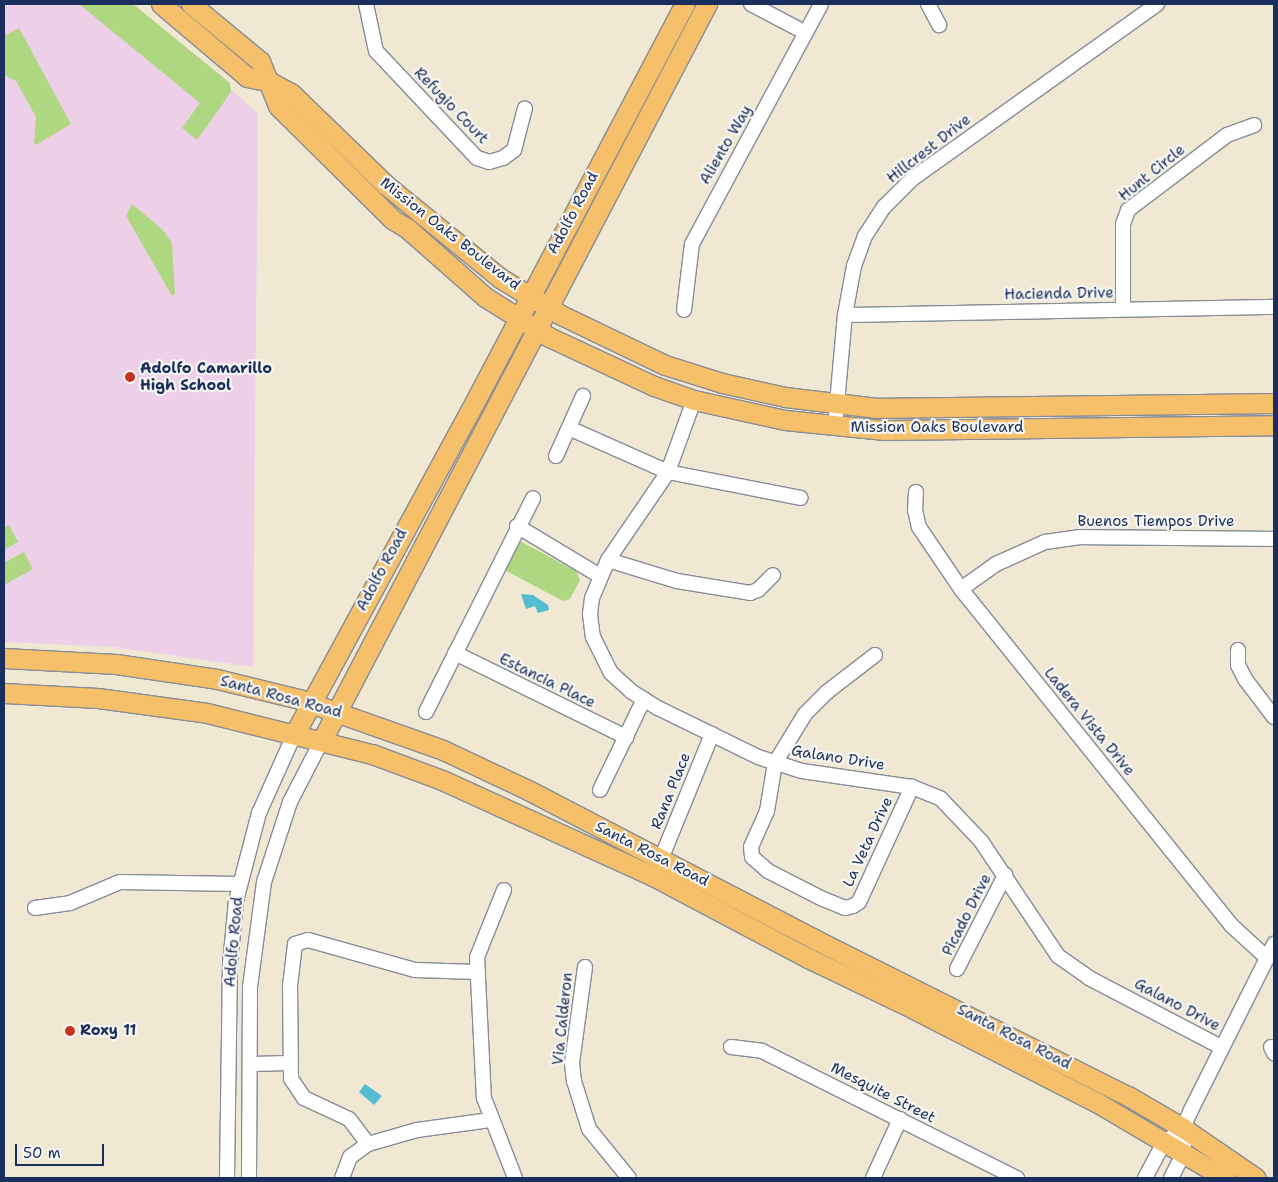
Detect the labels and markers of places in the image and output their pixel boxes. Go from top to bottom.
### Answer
place label: Adolfo Camarillo High School [140,359,272,394]
marker: Adolfo Camarillo High School [124,371,136,383]
place label: Roxy 11 [80,1022,136,1040]
marker: Roxy 11 [64,1025,76,1037]

